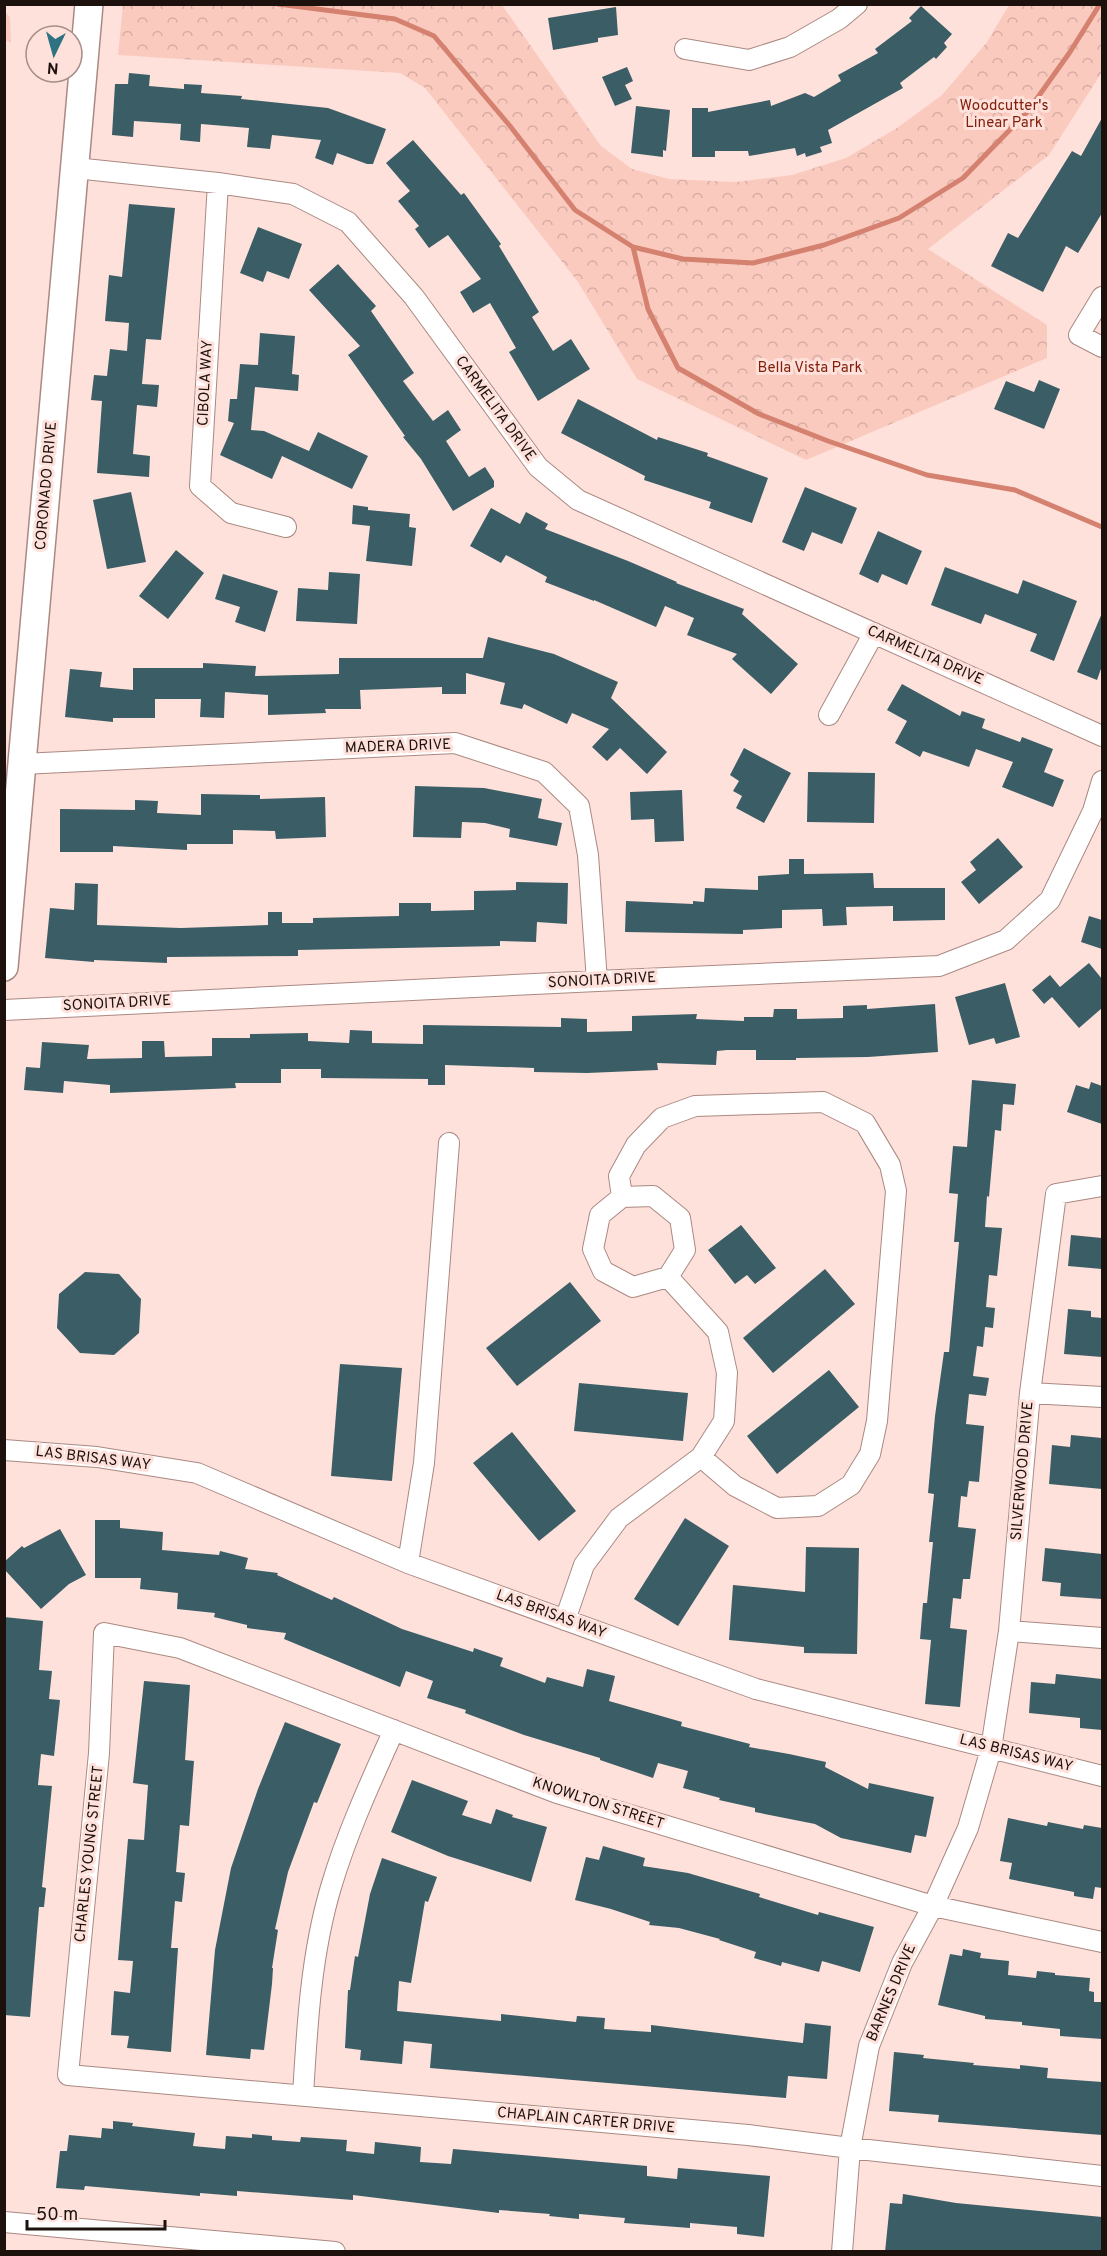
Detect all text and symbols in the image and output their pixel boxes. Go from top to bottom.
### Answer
north arrow [24,24,84,84]
text: N [46,56,59,77]
park label: Woodcutter's Linear Park [959,97,1049,133]
street label: CIBOLA WAY [194,339,218,427]
street label: CARMELITA DRIVE [450,353,540,465]
park label: Bella Vista Park [757,359,863,378]
street label: CORONADO DRIVE [32,421,62,551]
street label: CARMELITA DRIVE [864,622,986,690]
street label: MADERA DRIVE [345,736,451,758]
street label: SONOITA DRIVE [547,969,657,993]
street label: SONOITA DRIVE [62,992,172,1016]
street label: SILVERWOOD DRIVE [1007,1401,1039,1541]
street label: LAS BRISAS WAY [34,1442,152,1476]
street label: LAS BRISAS WAY [493,1586,609,1644]
street label: LAS BRISAS WAY [957,1731,1075,1777]
street label: CHARLES YOUNG STREET [71,1765,109,1943]
street label: KNOWLTON STREET [530,1774,666,1834]
street label: BARNES DRIVE [863,1941,921,2045]
street label: CHAPLAIN CARTER DRIVE [496,2104,676,2138]
scale bar [27,2193,165,2231]
text: 50 m [36,2204,78,2227]

